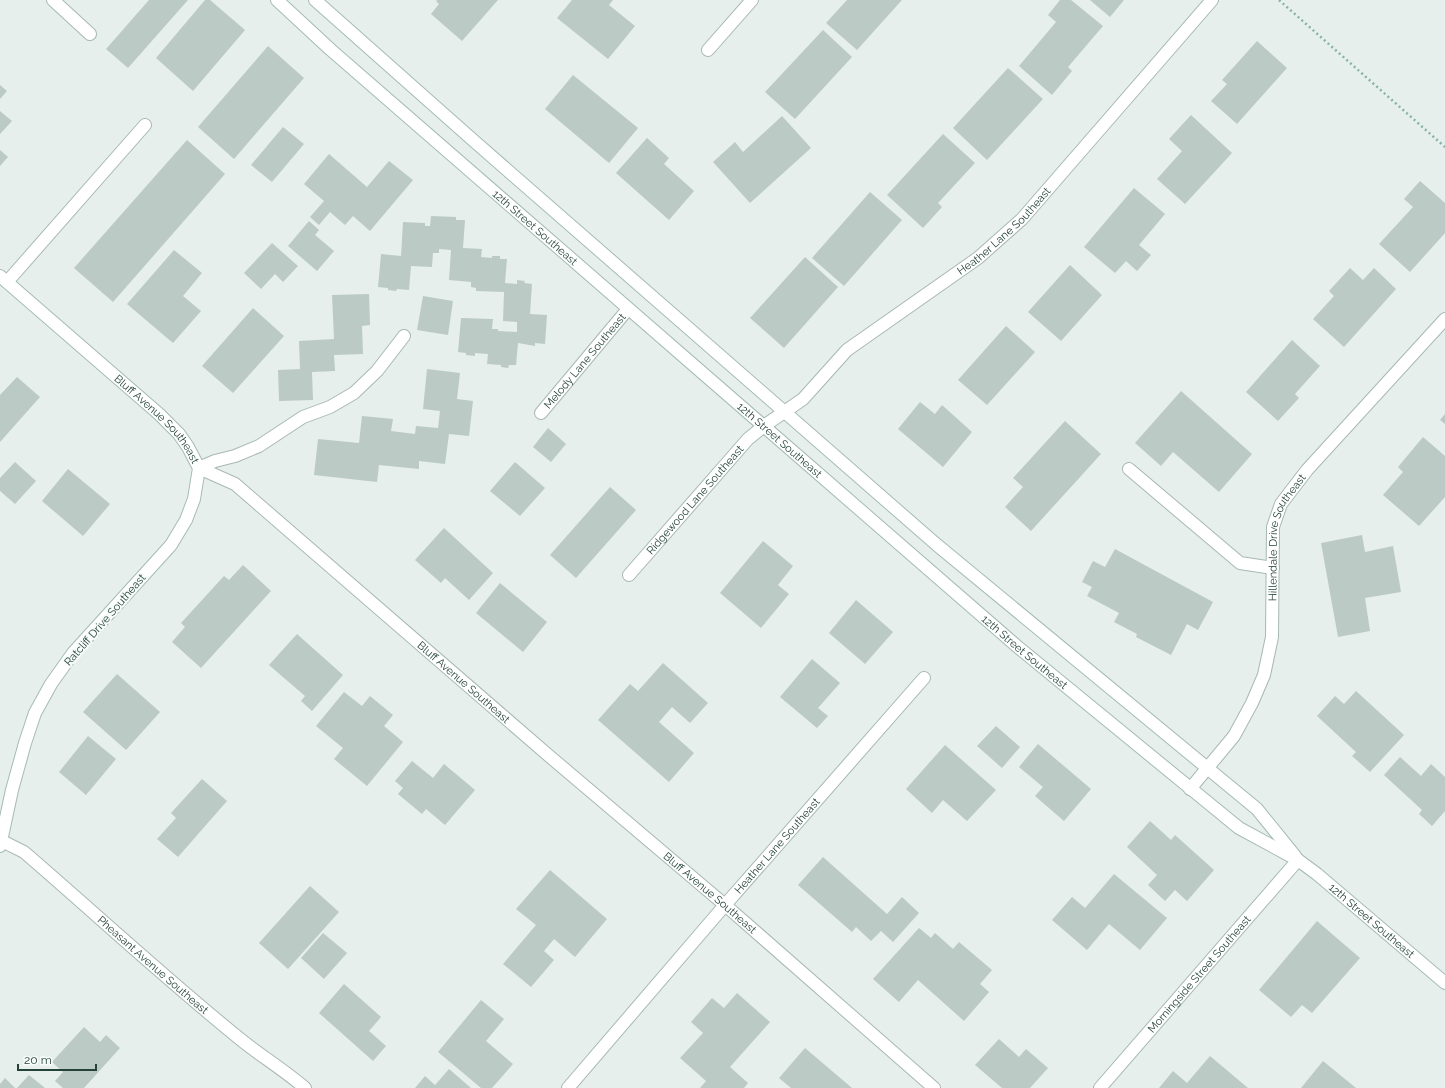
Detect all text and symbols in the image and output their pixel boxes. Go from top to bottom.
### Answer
street label: Heather Lane Southeast [954,184,1053,277]
street label: 12th Street Southeast [490,187,580,268]
street label: Melody Lane Southeast [541,310,628,411]
street label: Bluff Avenue Southeast [112,372,202,466]
street label: 12th Street Southeast [735,400,825,481]
street label: Ridgewood Lane Southeast [644,442,746,557]
street label: Hillendale Drive Southeast [1266,471,1308,601]
street label: Ratcliff Drive Southeast [62,571,149,669]
street label: 12th Street Southeast [979,612,1070,692]
street label: Bluff Avenue Southeast [415,638,513,726]
street label: Heather Lane Southeast [732,795,823,896]
street label: Bluff Avenue Southeast [661,849,759,936]
street label: 12th Street Southeast [1326,881,1417,961]
street label: Pheasant Avenue Southeast [95,913,211,1017]
street label: Morningside Street Southeast [1145,913,1254,1035]
scale bar [18,1046,96,1072]
text: 20 m [24,1053,52,1067]

